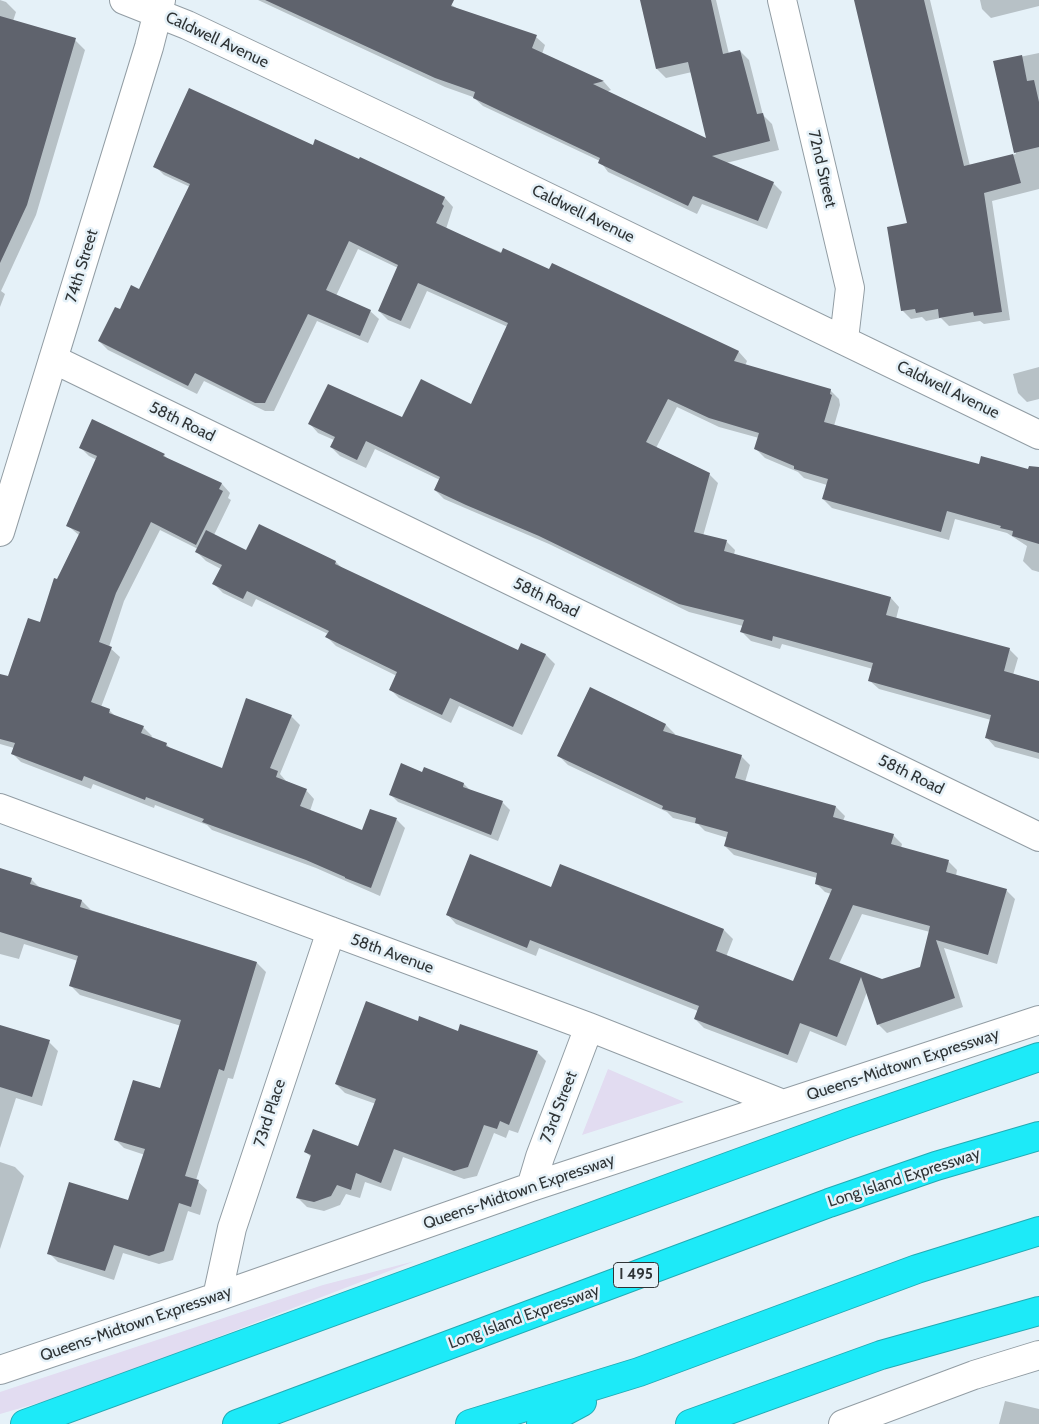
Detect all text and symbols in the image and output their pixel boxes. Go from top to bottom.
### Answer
street label: Caldwell Avenue [162,8,272,72]
street label: 72nd Street [804,128,840,210]
street label: Caldwell Avenue [529,181,637,247]
street label: 74th Street [62,227,102,305]
street label: Caldwell Avenue [894,357,1002,423]
street label: 58th Road [146,398,218,446]
street label: 58th Road [510,574,582,622]
street label: 58th Road [875,751,947,799]
street label: 58th Avenue [348,930,436,978]
street label: Queens-Midtown Expressway [804,1025,1002,1105]
street label: 73rd Street [537,1068,581,1146]
street label: 73rd Place [250,1077,290,1149]
street label: Long Island Expressway [825,1144,983,1212]
street label: Queens-Midtown Expressway [421,1150,617,1234]
road number: I 495 [614,1262,658,1288]
street label: Long Island Expressway [446,1281,602,1353]
street label: Queens-Midtown Expressway [38,1282,234,1366]

